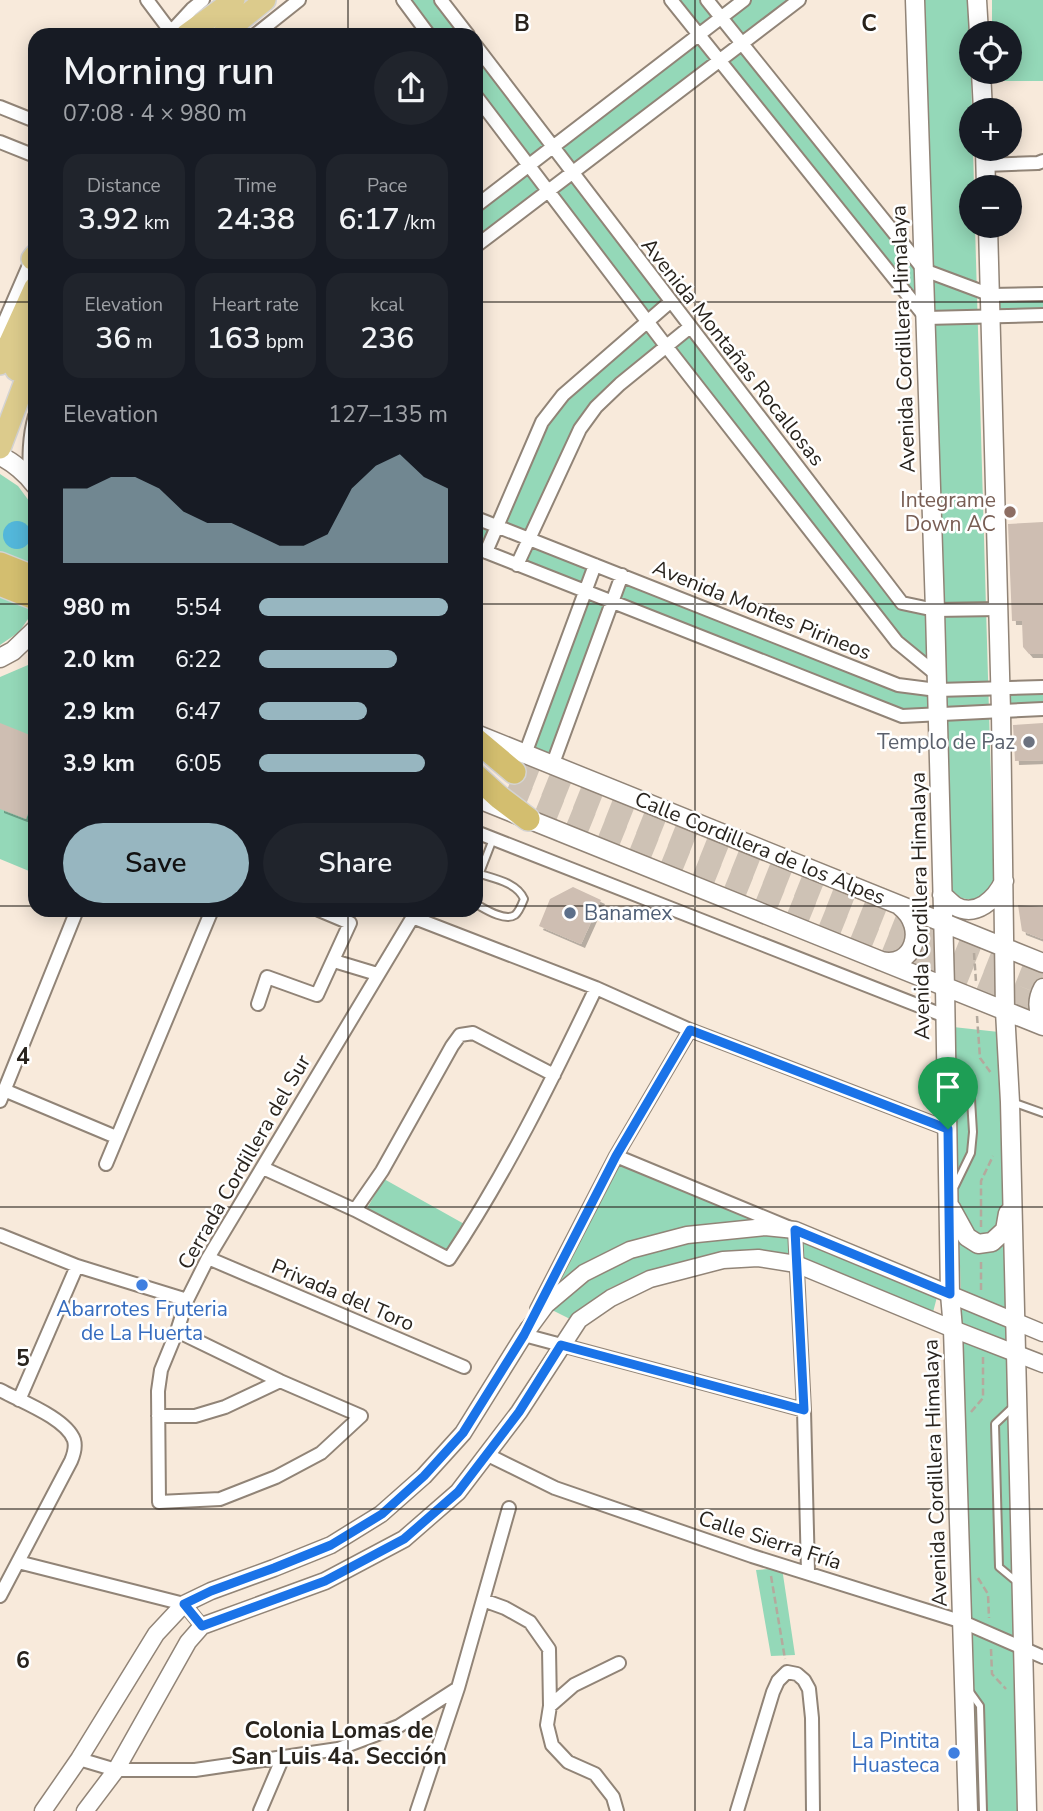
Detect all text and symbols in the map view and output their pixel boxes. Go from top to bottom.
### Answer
text: B [514,8,530,39]
text: C [861,8,877,39]
map controls [959,21,1022,238]
button: locate [959,21,1022,84]
text: Morning run [63,46,275,97]
button: share [374,51,448,125]
text: 07:08 · 4 × 980 m [63,98,247,129]
button: + [959,98,1022,161]
text: Distance [87,173,161,199]
text: Time [234,173,277,199]
text: Pace [367,173,407,199]
button: − [959,175,1022,238]
text: 3.92 [78,199,139,240]
text: 24:38 [216,199,295,240]
text: 6:17 [339,199,400,240]
street label: Avenida Cordillera Himalaya [884,205,922,473]
text: km [139,210,170,236]
text: /km [400,210,436,236]
street label: Avenida Montañas Rocallosas [635,232,831,472]
text: Elevation [84,292,163,318]
text: Heart rate [212,292,299,318]
text: kcal [370,292,404,318]
text: 36 [95,318,131,359]
text: 163 [207,318,261,359]
text: 236 [360,318,414,359]
text: m [131,329,152,355]
text: bpm [261,329,304,355]
text: Elevation [63,399,158,430]
text: 127–135 m [328,399,448,430]
place label: Integrame Down AC [900,486,996,538]
marker: Integrame Down AC [1002,504,1018,520]
street label: Avenida Montes Pirineos [649,553,875,667]
text: 980 m [63,592,131,623]
text: 5:54 [175,592,222,623]
text: 2.0 km [63,644,135,675]
text: 6:22 [175,644,222,675]
text: 2.9 km [63,696,135,727]
text: 6:47 [175,696,222,727]
place label: Templo de Paz [877,728,1015,756]
marker: Templo de Paz [1021,734,1037,750]
text: 3.9 km [63,748,135,779]
text: 6:05 [175,748,222,779]
street label: Avenida Cordillera Himalaya [904,772,936,1040]
street label: Calle Cordillera de los Alpes [631,785,889,911]
button: Save [63,823,249,903]
button: Share [263,823,448,903]
place label: Banamex [584,899,672,927]
marker: Banamex [562,905,578,921]
text: 4 [16,1041,30,1072]
street label: Cerrada Cordillera del Sur [171,1049,317,1275]
pin [918,1057,978,1129]
icon: arrive [929,1068,967,1106]
street label: Privada del Toro [267,1252,419,1338]
marker: Abarrotes Fruteria de La Huerta [134,1277,150,1293]
place label: Abarrotes Fruteria de La Huerta [56,1295,228,1347]
street label: Avenida Cordillera Himalaya [916,1339,954,1607]
text: 5 [16,1343,30,1374]
street label: Calle Sierra Fría [695,1504,845,1576]
text: 6 [16,1645,30,1676]
district label: Colonia Lomas de San Luis 4a. Sección [231,1715,447,1772]
place label: La Pintita Huasteca [851,1727,940,1779]
marker: La Pintita Huasteca [946,1745,962,1761]

